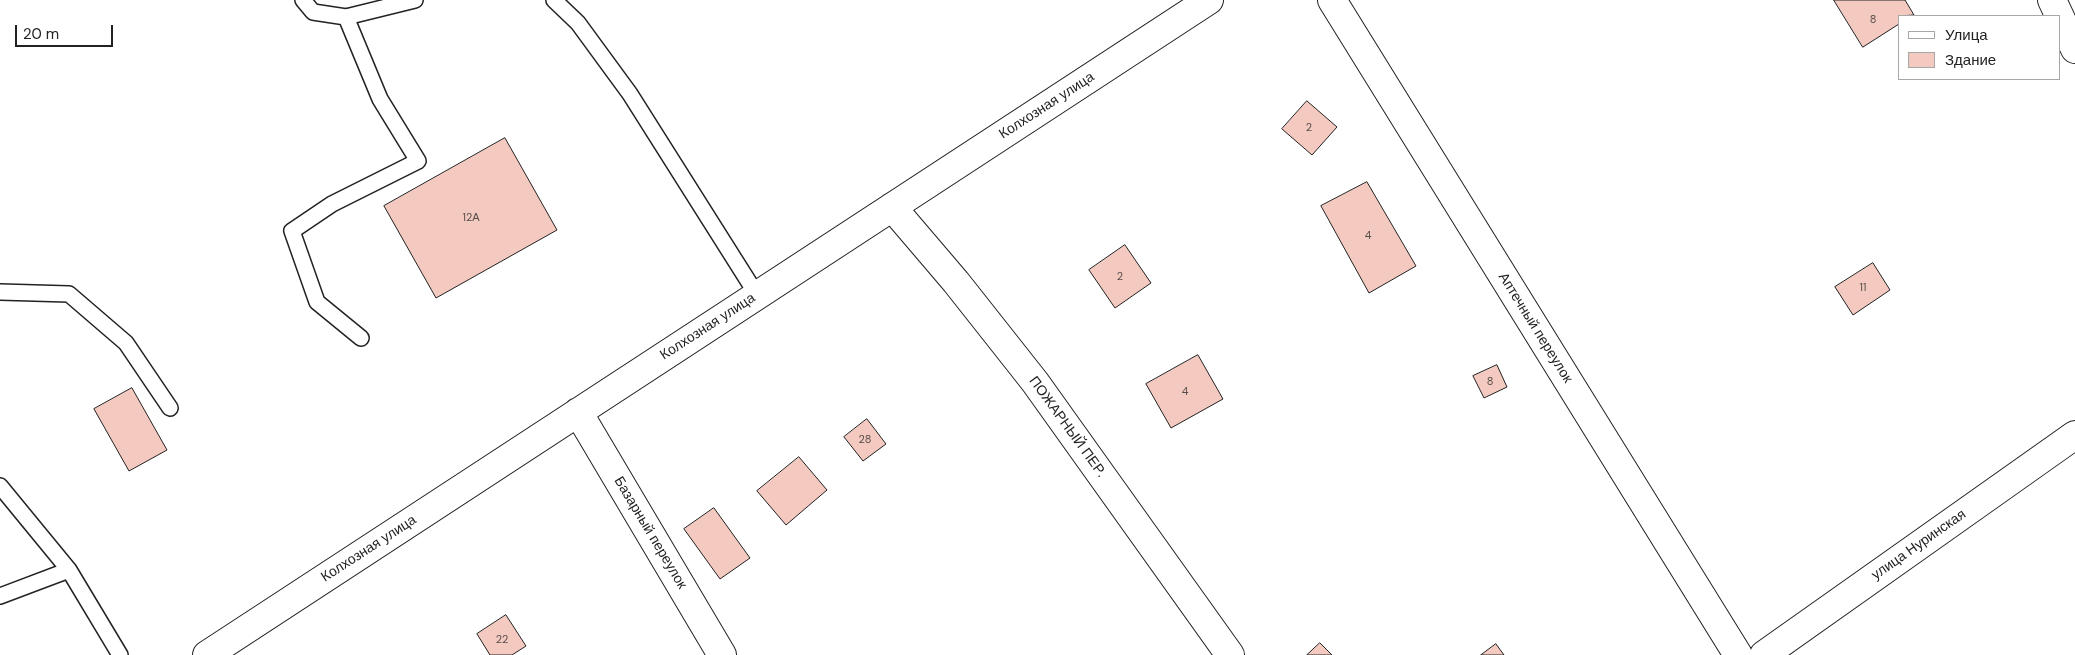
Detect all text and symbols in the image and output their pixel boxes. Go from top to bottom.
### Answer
house number: 8 [1870,13,1876,27]
scale bar [18,15,115,47]
legend [1898,15,2060,80]
text: 20 m [23,24,59,44]
text: Улица [1945,25,1988,45]
text: Здание [1945,50,1996,70]
street label: Колхозная улица [996,69,1098,143]
house number: 2 [1306,121,1312,135]
house number: 12А [462,211,480,225]
house number: 4 [1365,229,1371,243]
house number: 2 [1117,270,1123,284]
street label: Аптечный переулок [1494,270,1576,386]
house number: 11 [1860,281,1866,295]
street label: Колхозная улица [657,290,759,364]
street label: ПОЖАРНЫЙ ПЕР. [1025,374,1109,480]
house number: 8 [1487,375,1493,389]
house number: 4 [1182,385,1188,399]
house number: 28 [859,433,871,447]
street label: Базарный переулок [610,474,690,592]
street label: улица Нуринская [1869,506,1969,584]
street label: Колхозная улица [318,512,420,586]
house number: 22 [496,633,508,647]

